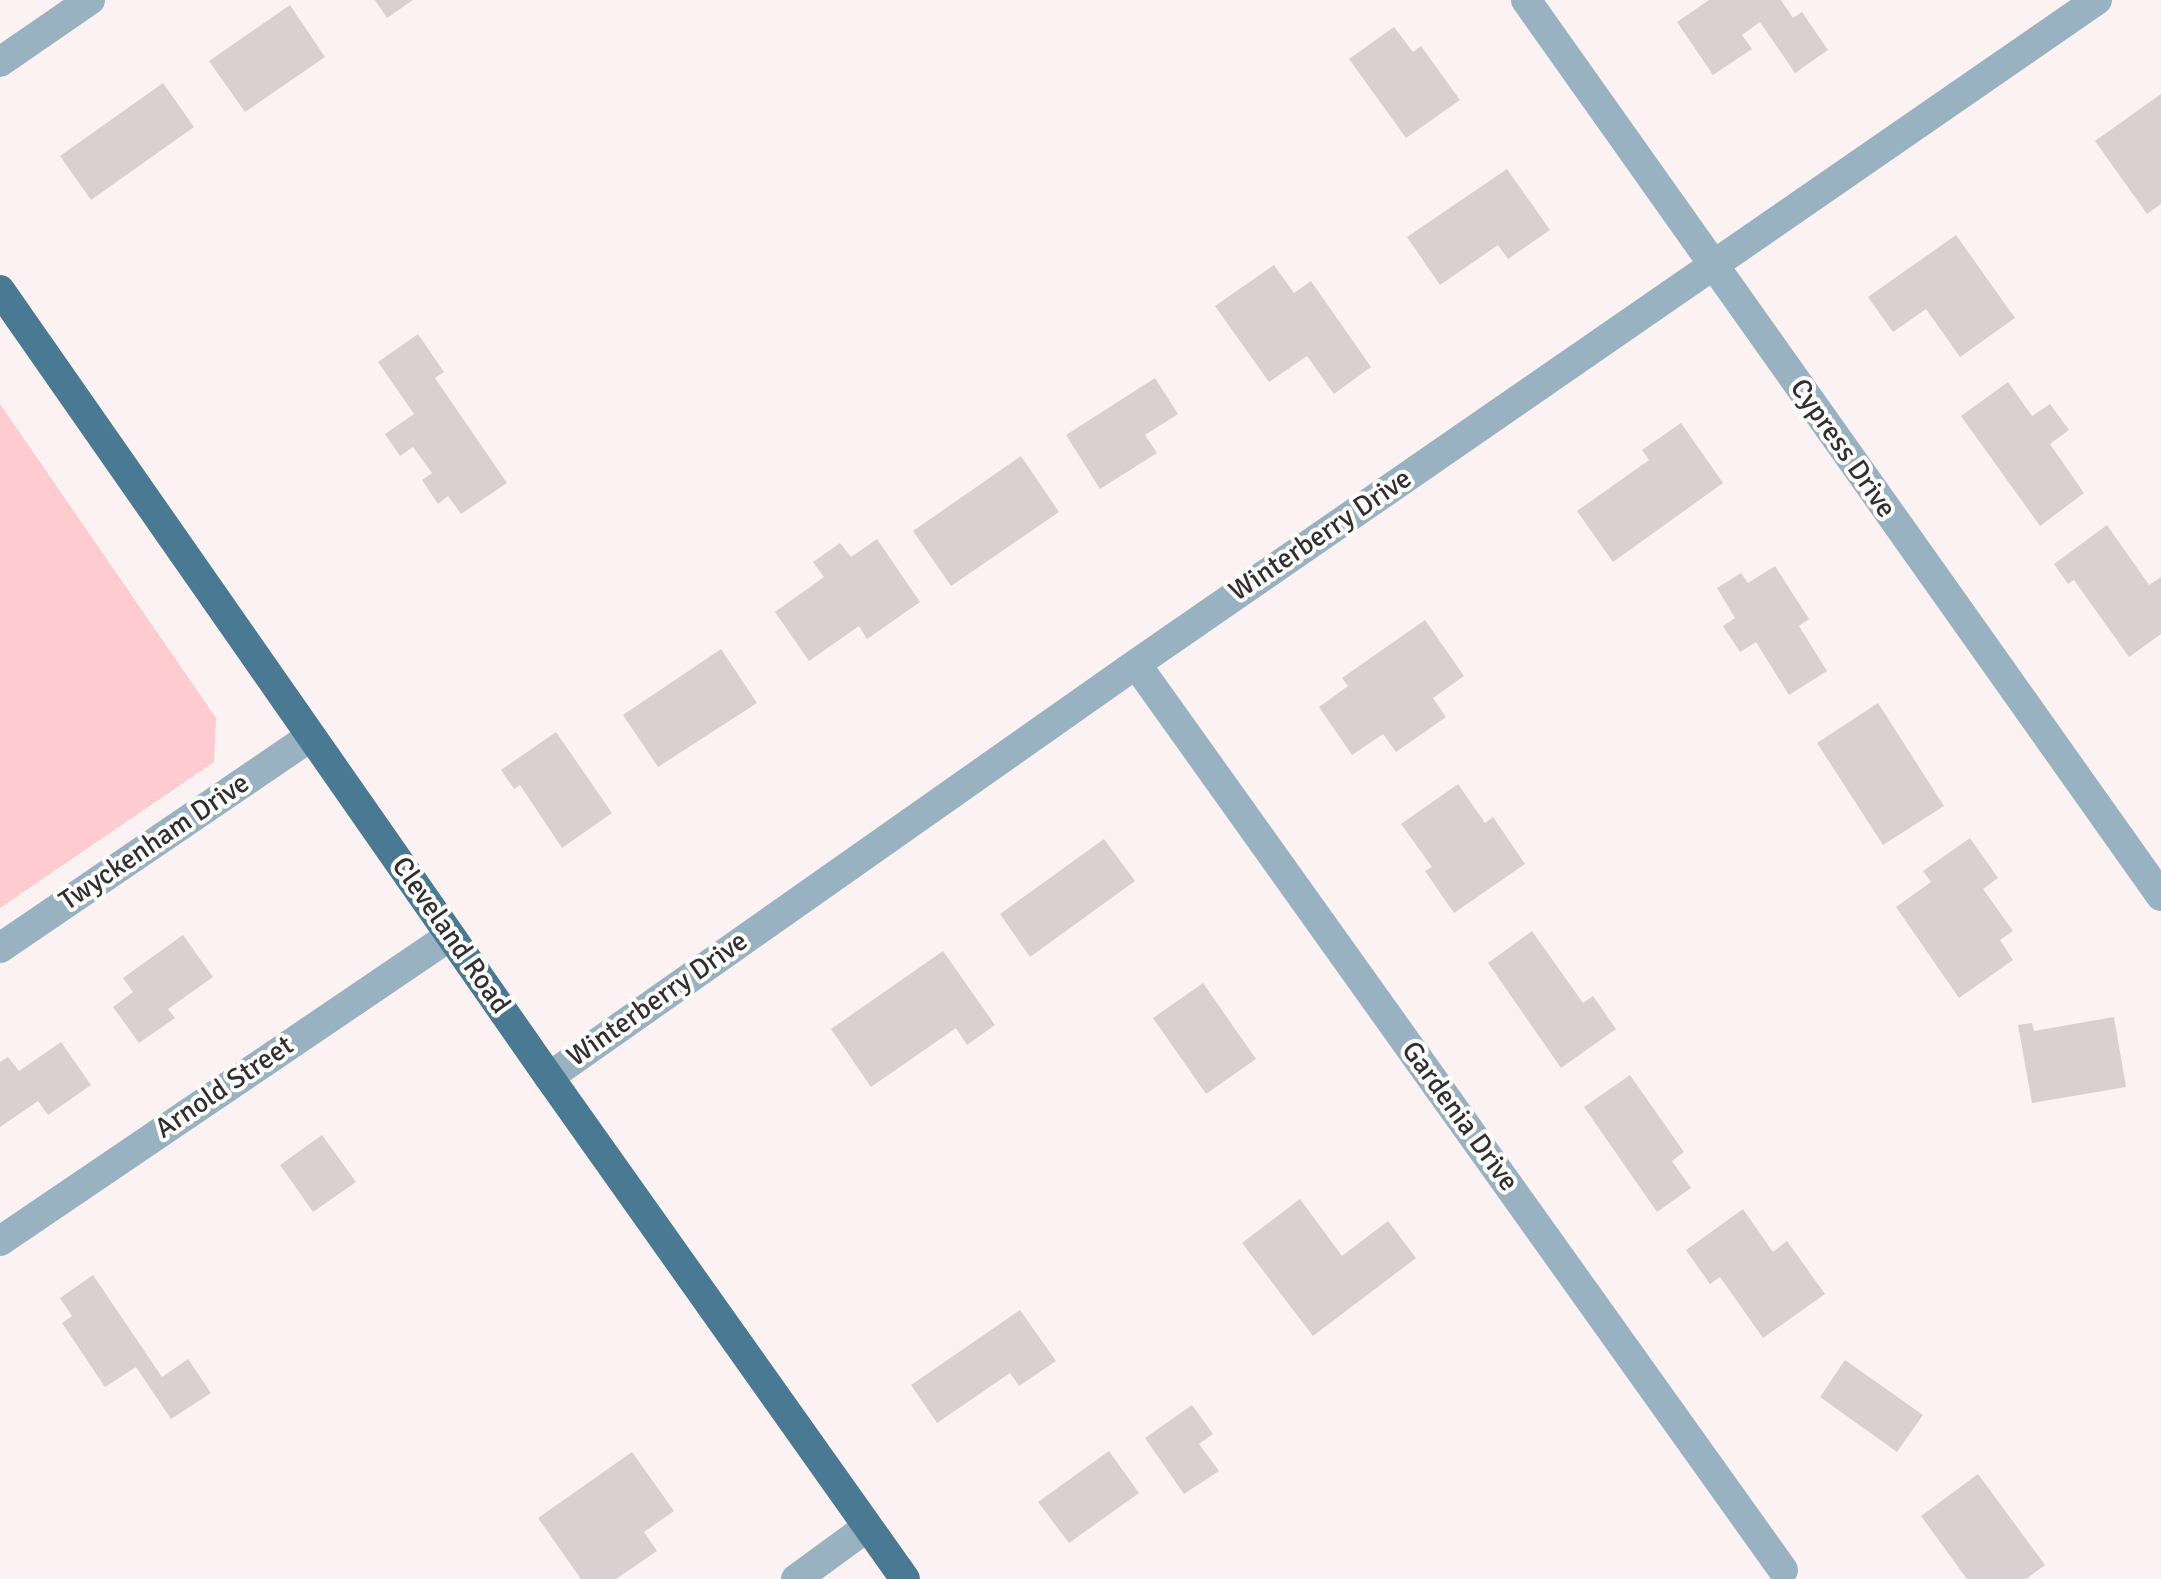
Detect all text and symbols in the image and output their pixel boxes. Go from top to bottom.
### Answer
street label: Cypress Drive [1782,373,1902,525]
street label: Winterberry Drive [1224,463,1418,609]
street label: Twyckenham Drive [54,767,256,919]
street label: Cleveland Road [384,851,516,1021]
street label: Winterberry Drive [561,925,755,1075]
street label: Arnold Street [150,1030,300,1146]
street label: Gardenia Drive [1393,1036,1525,1198]

